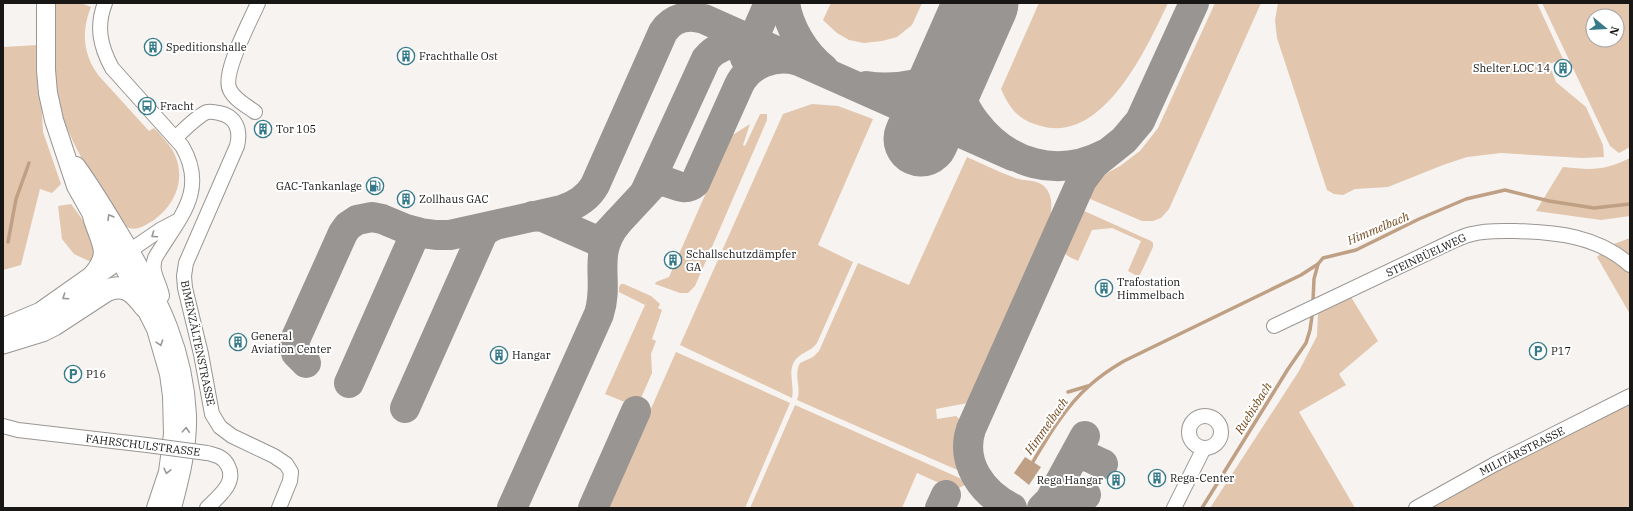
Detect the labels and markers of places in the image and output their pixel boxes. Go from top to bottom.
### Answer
building icon: Speditionshalle [143,37,163,57]
place label: Speditionshalle [166,40,247,54]
building icon: Frachthalle Ost [396,46,416,66]
place label: Frachthalle Ost [419,49,498,63]
building icon: Shelter LOC 14 [1553,58,1573,78]
place label: Shelter LOC 14 [1473,61,1550,75]
bus stop icon: Fracht [137,96,157,116]
place label: Fracht [160,99,194,113]
building icon: Tor 105 [253,119,273,139]
place label: Tor 105 [276,122,316,136]
fuel station icon: GAC-Tankanlage [365,176,385,196]
place label: GAC-Tankanlage [276,179,362,193]
building icon: Zollhaus GAC [396,189,416,209]
place label: Zollhaus GAC [419,192,489,206]
place label: Schallschutzdämpfer GA [686,247,796,274]
building icon: Schallschutzdämpfer GA [663,250,683,270]
place label: Trafostation Himmelbach [1117,275,1185,302]
building icon: Trafostation Himmelbach [1094,278,1114,298]
place label: General Aviation Center [251,329,331,356]
building icon: General Aviation Center [228,332,248,352]
parking icon: P17 [1528,341,1548,361]
place label: P17 [1551,344,1571,358]
building icon: Hangar [489,345,509,365]
place label: Hangar [512,348,551,362]
parking icon: P16 [63,364,83,384]
place label: P16 [86,367,106,381]
building icon: Rega-Center [1147,468,1167,488]
building icon: Rega Hangar [1106,470,1126,490]
place label: Rega-Center [1170,471,1234,485]
place label: Rega Hangar [1037,473,1103,487]

